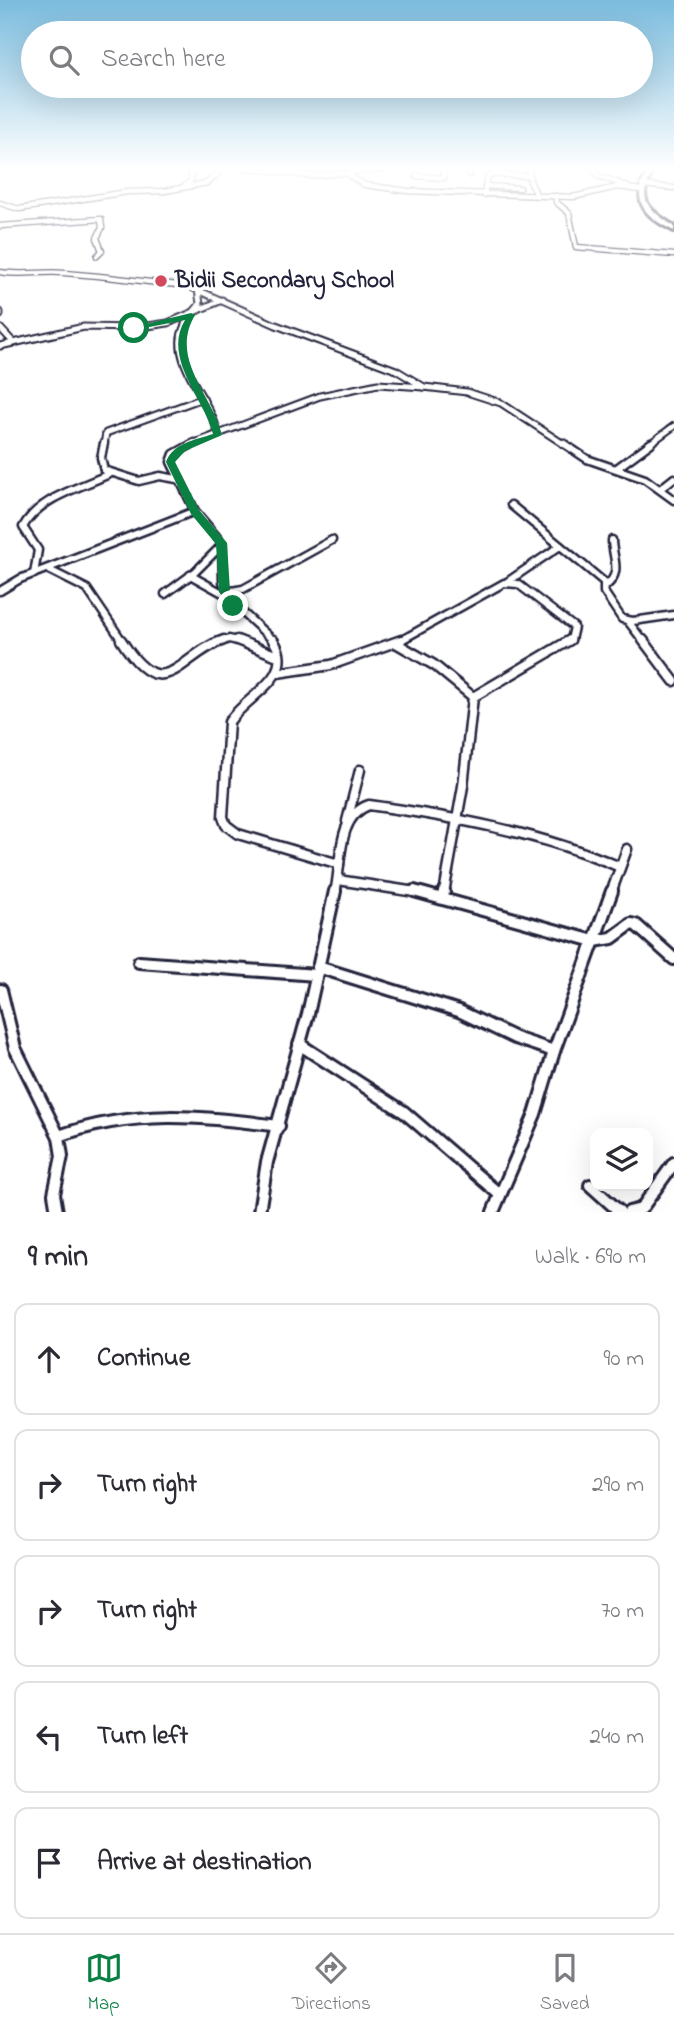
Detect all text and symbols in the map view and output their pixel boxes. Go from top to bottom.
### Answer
search box [21,21,653,98]
icon: search [45,41,83,79]
text: Search here [101,41,226,79]
place label: Bidii Secondary School [174,265,394,300]
marker: Bidii Secondary School [153,273,169,289]
route start [118,312,149,343]
route end [217,590,248,621]
map controls [590,1128,653,1191]
button: layers [590,1128,653,1191]
text: 9 min [28,1236,88,1280]
text: Walk · 690 m [535,1241,646,1274]
icon: ahead [30,1340,68,1378]
text: Continue [97,1340,190,1378]
text: 90 m [604,1343,644,1376]
icon: right [30,1466,68,1504]
text: Turn right [97,1466,197,1504]
text: 290 m [592,1469,644,1502]
icon: right [30,1592,68,1630]
text: Turn right [97,1592,197,1630]
text: 70 m [601,1595,644,1628]
icon: left [30,1718,68,1756]
text: Turn left [97,1718,188,1756]
text: 240 m [590,1721,644,1754]
icon: arrive [30,1844,68,1882]
text: Arrive at destination [97,1844,312,1882]
tab: Map [85,1949,123,2018]
tab: Directions [292,1949,371,2018]
tab: Saved [540,1949,589,2018]

